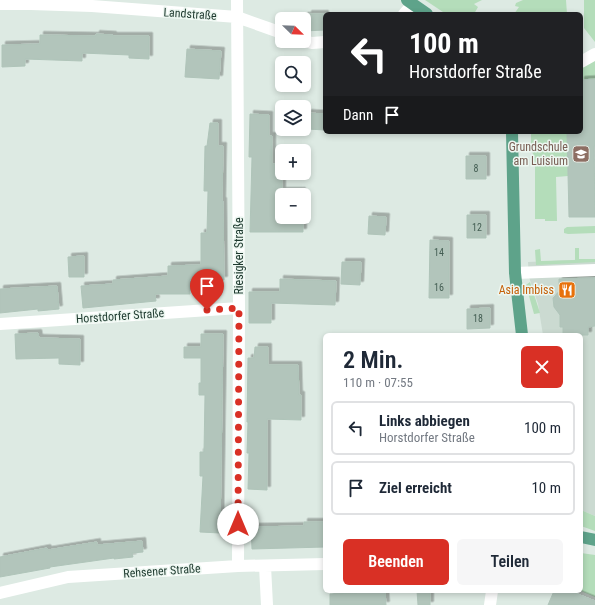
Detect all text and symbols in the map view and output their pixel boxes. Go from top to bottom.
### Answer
street label: Landstraße [163,5,217,23]
north arrow [275,12,311,48]
map controls [275,12,311,224]
text: 100 m [409,27,479,60]
icon: left [343,28,395,80]
button: search [275,56,311,92]
text: Horstdorfer Straße [409,61,542,82]
button: layers [275,100,311,136]
icon: arrive [381,104,403,126]
text: Dann [343,106,373,124]
place label: Grundschule am Luisium [509,140,568,168]
button: + [275,144,311,180]
school or university icon: Grundschule am Luisium [571,144,591,164]
house number: 8 [474,163,479,174]
button: − [275,188,311,224]
street label: Riesigker Straße [232,217,246,295]
house number: 12 [472,222,482,233]
house number: 14 [434,247,444,258]
pin [190,269,224,310]
icon: arrive [196,275,218,297]
restaurant icon: Asia Imbiss [557,280,577,300]
house number: 16 [434,282,444,293]
place label: Asia Imbiss [499,283,554,297]
street label: Horstdorfer Straße [75,306,165,326]
house number: 18 [473,313,483,324]
text: 2 Min. [343,346,403,374]
button: close [521,346,563,388]
text: 110 m · 07:55 [343,375,413,390]
text: Links abbiegen [379,412,470,430]
icon: left [345,417,367,439]
text: 100 m [524,419,561,437]
text: Horstdorfer Straße [379,430,475,445]
icon: arrive [345,477,367,499]
text: Ziel erreicht [379,479,452,497]
text: 10 m [531,479,561,497]
position arrow [217,503,259,545]
button: Beenden [343,539,449,585]
button: Teilen [457,539,563,585]
street label: Rehsener Straße [123,561,202,581]

